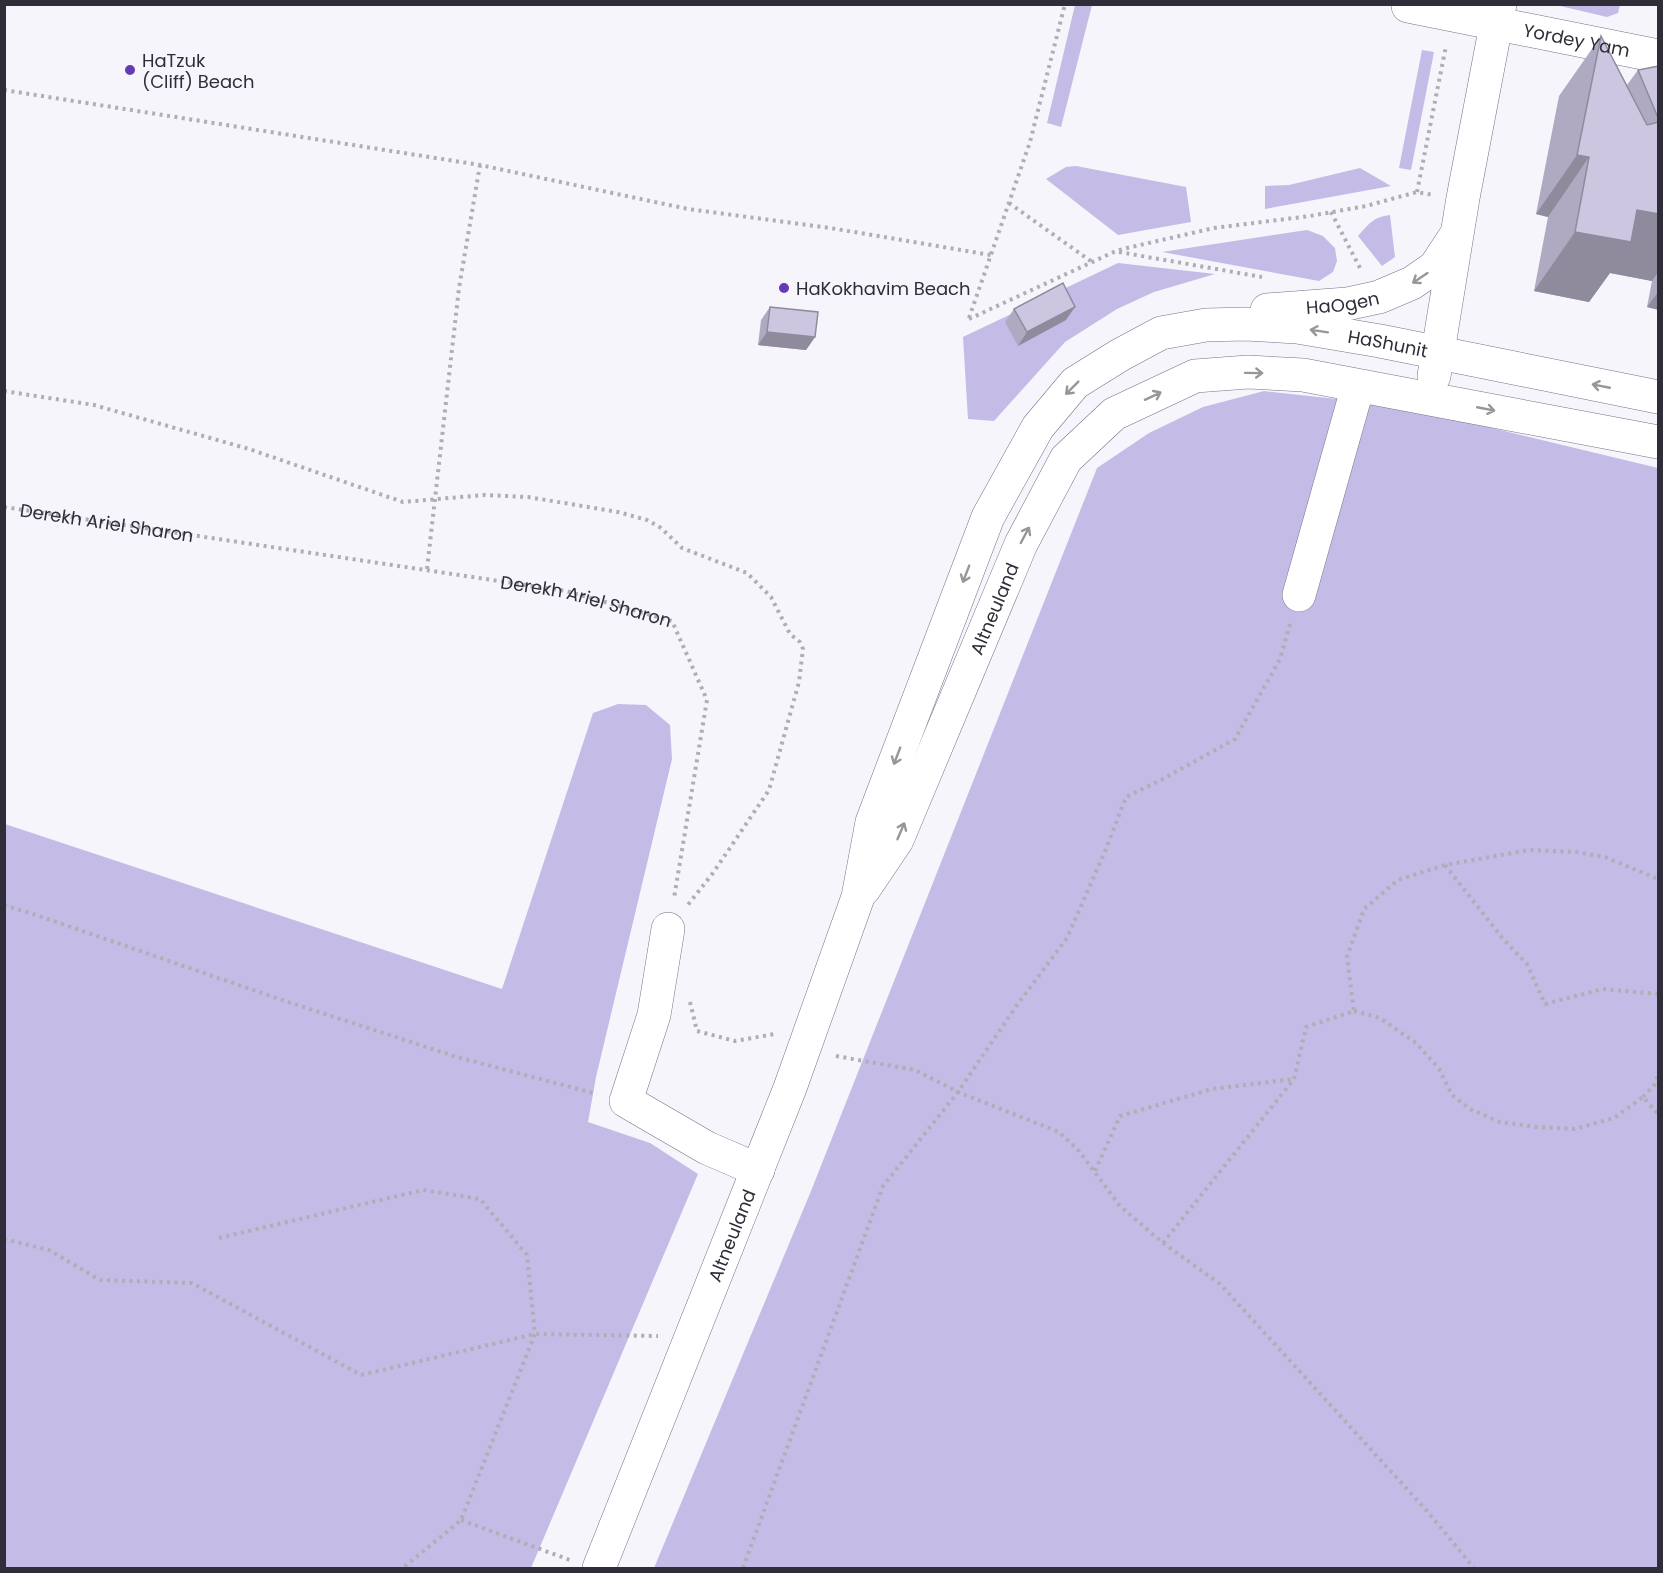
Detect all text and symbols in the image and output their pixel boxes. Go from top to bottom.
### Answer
street label: Yordey Yam [1521,17,1632,63]
place label: HaTzuk (Cliff) Beach [142,48,255,94]
marker: HaTzuk (Cliff) Beach [123,63,137,77]
one-way arrow [1412,272,1429,284]
place label: HaKokhavim Beach [796,276,971,301]
marker: HaKokhavim Beach [777,281,791,295]
street label: HaOgen [1305,285,1382,320]
street label: HaShunit [1346,323,1430,363]
one-way arrow [1310,325,1329,336]
one-way arrow [1243,367,1263,378]
one-way arrow [1065,380,1080,395]
one-way arrow [1592,380,1611,391]
one-way arrow [1144,390,1162,401]
one-way arrow [1476,404,1496,415]
street label: Derekh Ariel Sharon [18,497,195,548]
one-way arrow [1019,527,1031,544]
street label: Altneuland [964,559,1024,658]
one-way arrow [960,564,971,583]
street label: Derekh Ariel Sharon [499,569,675,633]
one-way arrow [890,746,901,765]
one-way arrow [896,822,907,841]
street label: Altneuland [702,1185,761,1285]

